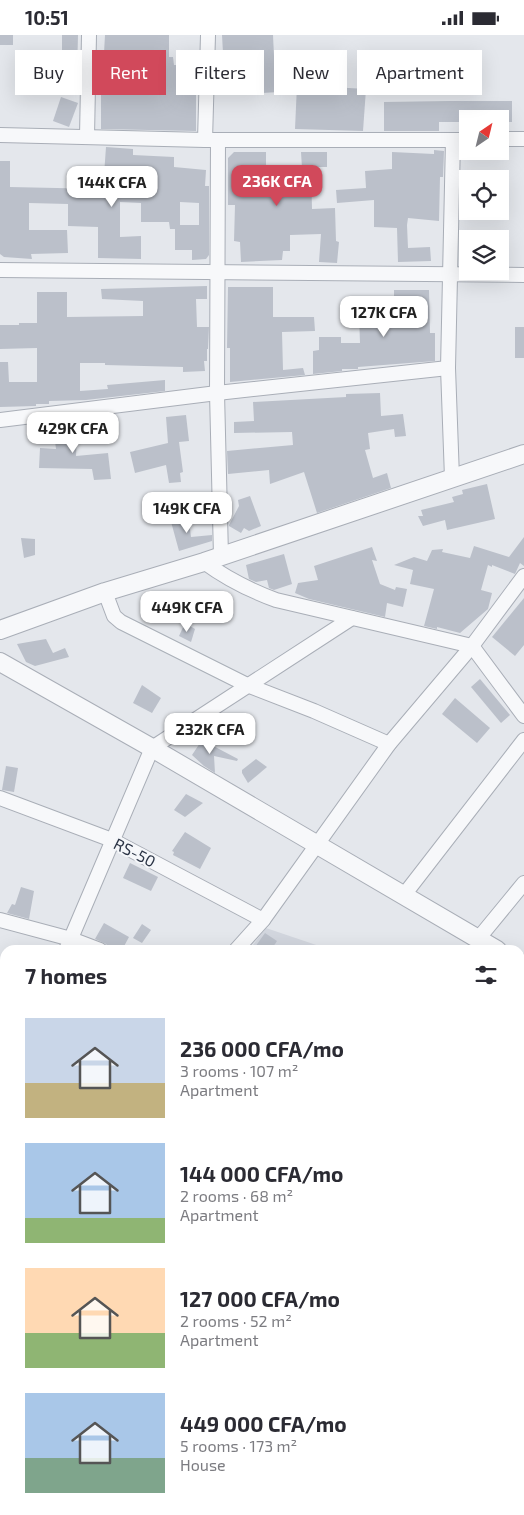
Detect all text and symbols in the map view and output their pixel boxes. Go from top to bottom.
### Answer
text: 10:51 [25,6,69,29]
chip: Buy [15,50,82,95]
chip: Rent [92,50,166,95]
chip: Filters [176,50,264,95]
chip: New [274,50,347,95]
chip: Apartment [357,50,482,95]
north arrow [459,110,509,160]
map controls [459,110,509,280]
pin: 144K CFA [60,165,164,208]
pin: 236K CFA [225,165,329,207]
button: locate [459,170,509,220]
text: 236K CFA [242,171,312,190]
text: 144K CFA [78,172,146,191]
button: layers [459,230,509,280]
pin: 127K CFA [332,295,436,338]
text: 127K CFA [351,302,417,321]
pin: 429K CFA [21,411,125,454]
text: 429K CFA [38,418,108,437]
pin: 149K CFA [135,491,239,534]
text: 149K CFA [153,498,221,517]
pin: 449K CFA [135,591,239,633]
text: 449K CFA [151,597,223,616]
pin: 232K CFA [158,713,262,755]
text: 232K CFA [175,719,245,738]
street label: RS-50 [111,833,159,871]
icon: filters [472,961,500,989]
text: 7 homes [25,963,107,988]
text: 236 000 CFA/mo [180,1036,344,1061]
icon: home [65,1038,125,1098]
text: 3 rooms · 107 m² [180,1061,298,1080]
text: Apartment [180,1080,259,1099]
text: 144 000 CFA/mo [180,1161,343,1186]
icon: home [65,1163,125,1223]
text: 2 rooms · 68 m² [180,1186,293,1205]
text: Apartment [180,1205,259,1224]
text: 127 000 CFA/mo [180,1286,340,1311]
icon: home [65,1288,125,1348]
text: 2 rooms · 52 m² [180,1311,292,1330]
text: Apartment [180,1330,259,1349]
text: 449 000 CFA/mo [180,1411,347,1436]
icon: home [65,1413,125,1473]
text: 5 rooms · 173 m² [180,1436,297,1455]
text: House [180,1455,226,1474]

